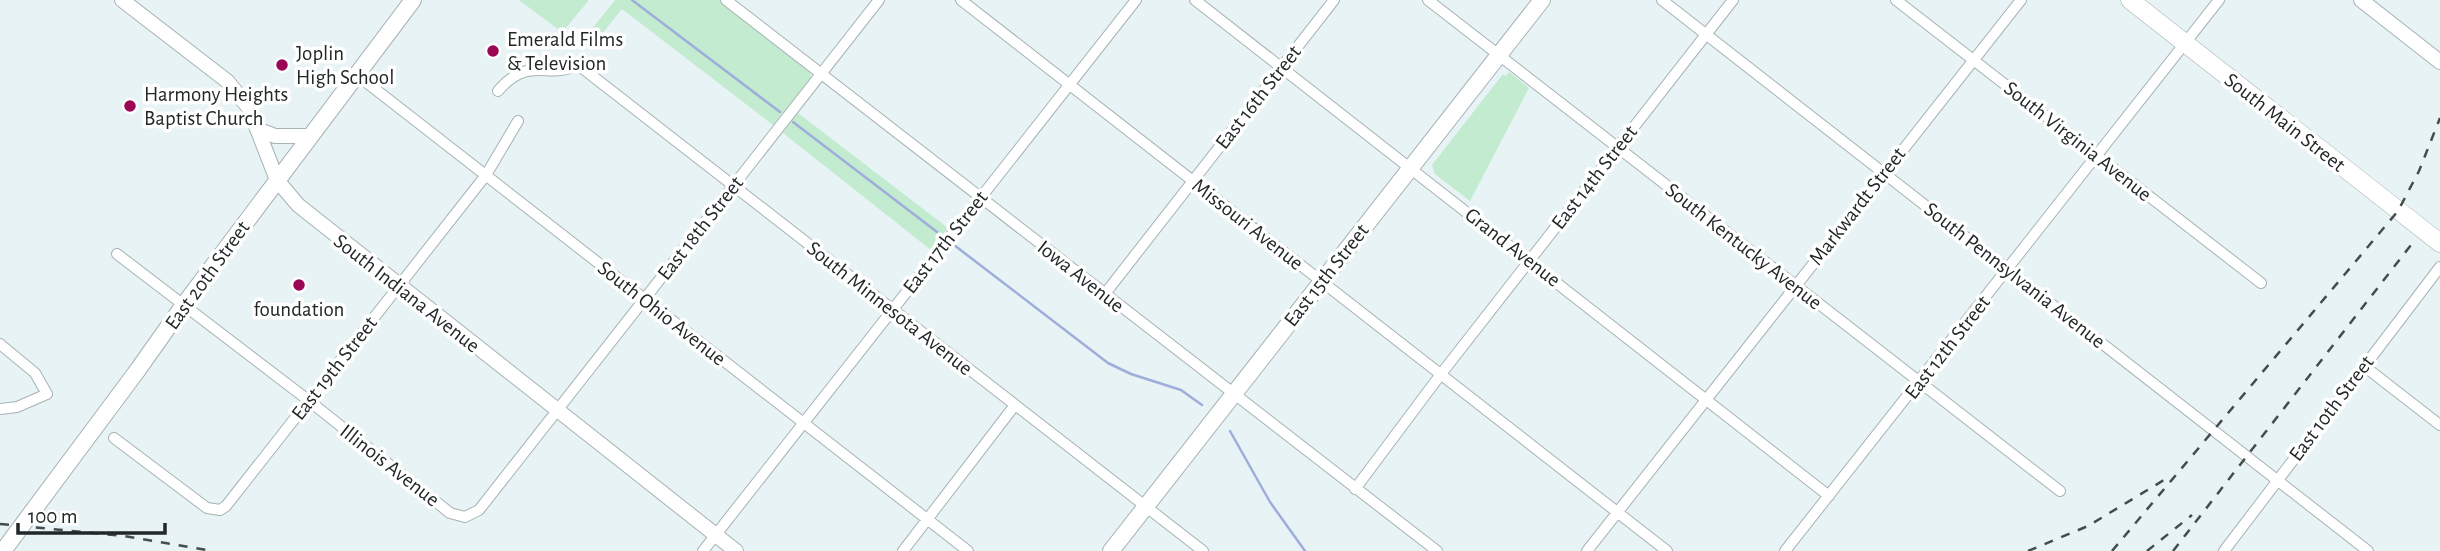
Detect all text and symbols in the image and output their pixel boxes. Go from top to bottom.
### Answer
place label: Emerald Films & Television [507,29,623,74]
street label: East 16th Street [1212,41,1305,153]
place label: Joplin High School [296,43,394,88]
marker: Emerald Films & Television [485,43,501,59]
marker: Joplin High School [274,57,290,73]
street label: South Main Street [2221,69,2349,176]
street label: South Virginia Avenue [2000,77,2155,205]
place label: Harmony Heights Baptist Church [144,84,288,129]
marker: Harmony Heights Baptist Church [122,98,138,114]
street label: East 14th Street [1548,121,1641,233]
street label: Markwardt Street [1805,143,1910,269]
street label: East 18th Street [654,172,747,284]
street label: Missouri Avenue [1188,175,1307,274]
street label: South Kentucky Avenue [1662,179,1826,314]
street label: East 17th Street [899,187,992,298]
street label: South Pennsylvania Avenue [1920,198,2109,352]
street label: Grand Avenue [1461,204,1564,291]
street label: East 20th Street [161,217,254,333]
street label: East 15th Street [1280,220,1373,331]
street label: South Indiana Avenue [330,230,483,357]
street label: Iowa Avenue [1033,236,1128,317]
street label: South Minnesota Avenue [803,237,976,379]
street label: South Ohio Avenue [594,257,730,370]
marker: foundation [291,277,307,293]
street label: East 12th Street [1901,292,1994,403]
place label: foundation [254,299,344,320]
street label: East 19th Street [288,312,381,424]
street label: East 10th Street [2285,351,2378,465]
street label: Illinois Avenue [336,420,443,511]
scale bar [18,491,164,536]
text: 100 m [28,506,78,527]

